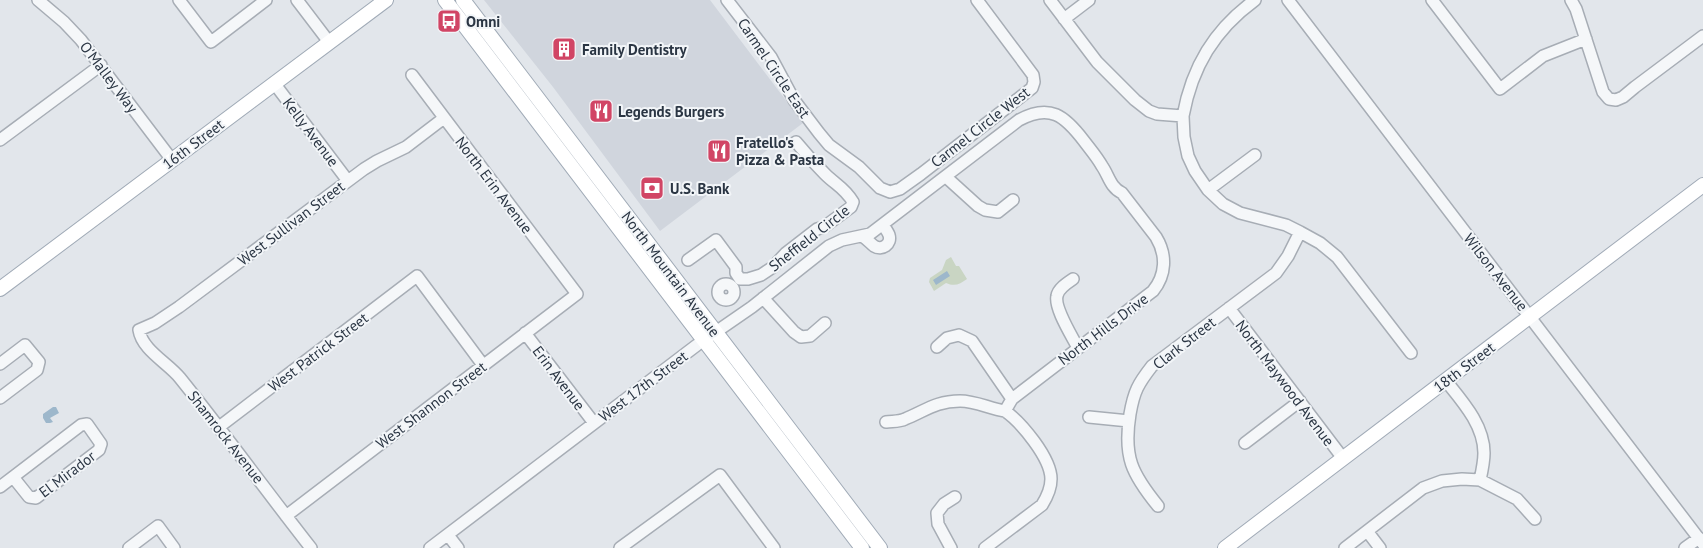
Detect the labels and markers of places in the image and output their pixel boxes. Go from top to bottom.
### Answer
bus stop icon: Omni [436,8,462,34]
place label: Omni [466,12,500,31]
building icon: Family Dentistry [551,36,577,62]
place label: Family Dentistry [582,40,688,59]
restaurant icon: Legends Burgers [588,98,614,124]
place label: Legends Burgers [618,102,724,121]
place label: Fratello's Pizza & Pasta [736,133,824,169]
restaurant icon: Fratello's Pizza & Pasta [706,138,732,164]
bank icon: U.S. Bank [639,175,665,201]
place label: U.S. Bank [670,179,730,198]

